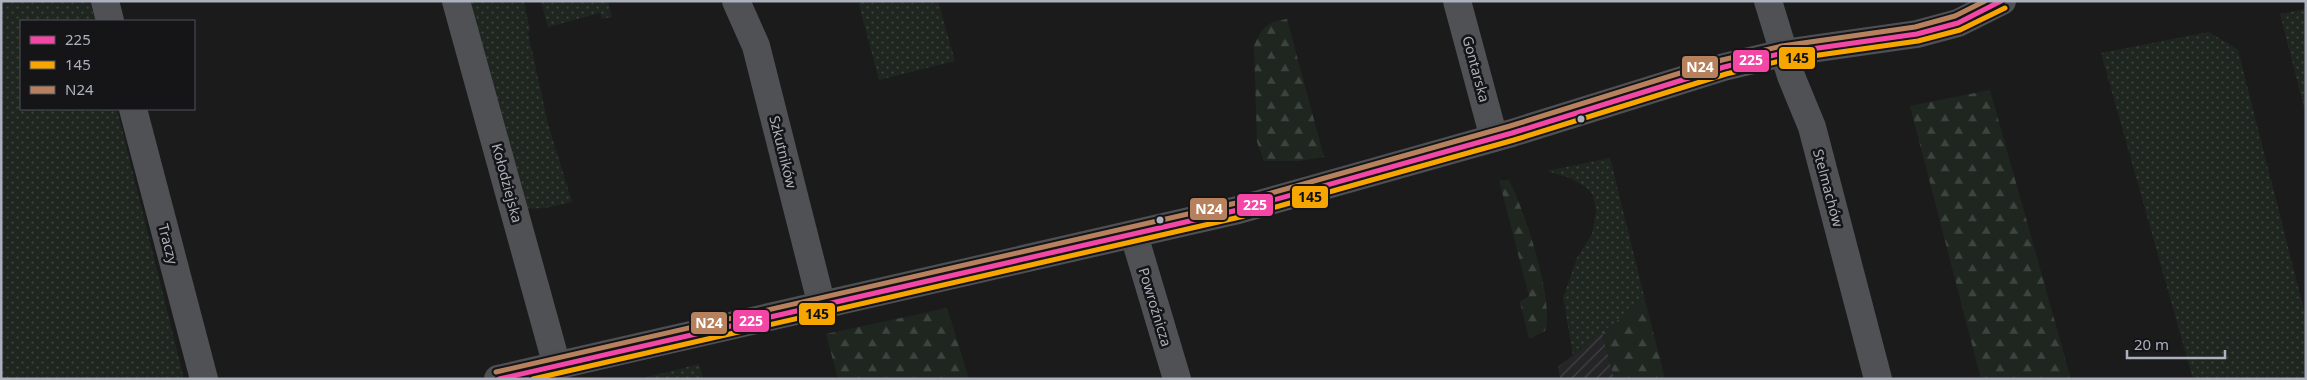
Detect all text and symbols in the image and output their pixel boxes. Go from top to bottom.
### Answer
legend [20,20,195,110]
text: 225 [65,29,91,49]
street label: Gontarska [1459,34,1494,104]
line badge: 145 [1778,46,1816,70]
text: 145 [1785,48,1809,67]
line badge: 225 [1732,49,1770,73]
text: 225 [1739,50,1763,69]
text: 145 [65,54,91,74]
line badge: N24 [1681,55,1719,79]
text: N24 [1686,57,1714,76]
text: N24 [65,79,94,99]
street label: Szkutników [765,113,802,190]
unlabelled marker [1576,114,1586,124]
street label: Kołodziejska [488,141,527,225]
street label: Stelmachów [1809,147,1848,229]
line badge: 145 [1291,185,1329,209]
text: 145 [1298,187,1322,206]
line badge: 225 [1236,193,1274,217]
text: 225 [1243,195,1267,214]
line badge: N24 [1189,197,1228,221]
text: N24 [1195,199,1223,218]
unlabelled marker [1155,215,1165,225]
street label: Traczy [154,222,183,267]
street label: Powroźnicza [1134,265,1176,349]
line badge: 145 [798,302,836,326]
text: 145 [805,304,829,323]
line badge: 225 [732,309,770,333]
line badge: N24 [690,311,728,335]
text: 225 [739,311,763,330]
text: N24 [695,313,723,332]
scale bar [2127,328,2224,360]
text: 20 m [2134,334,2169,354]

